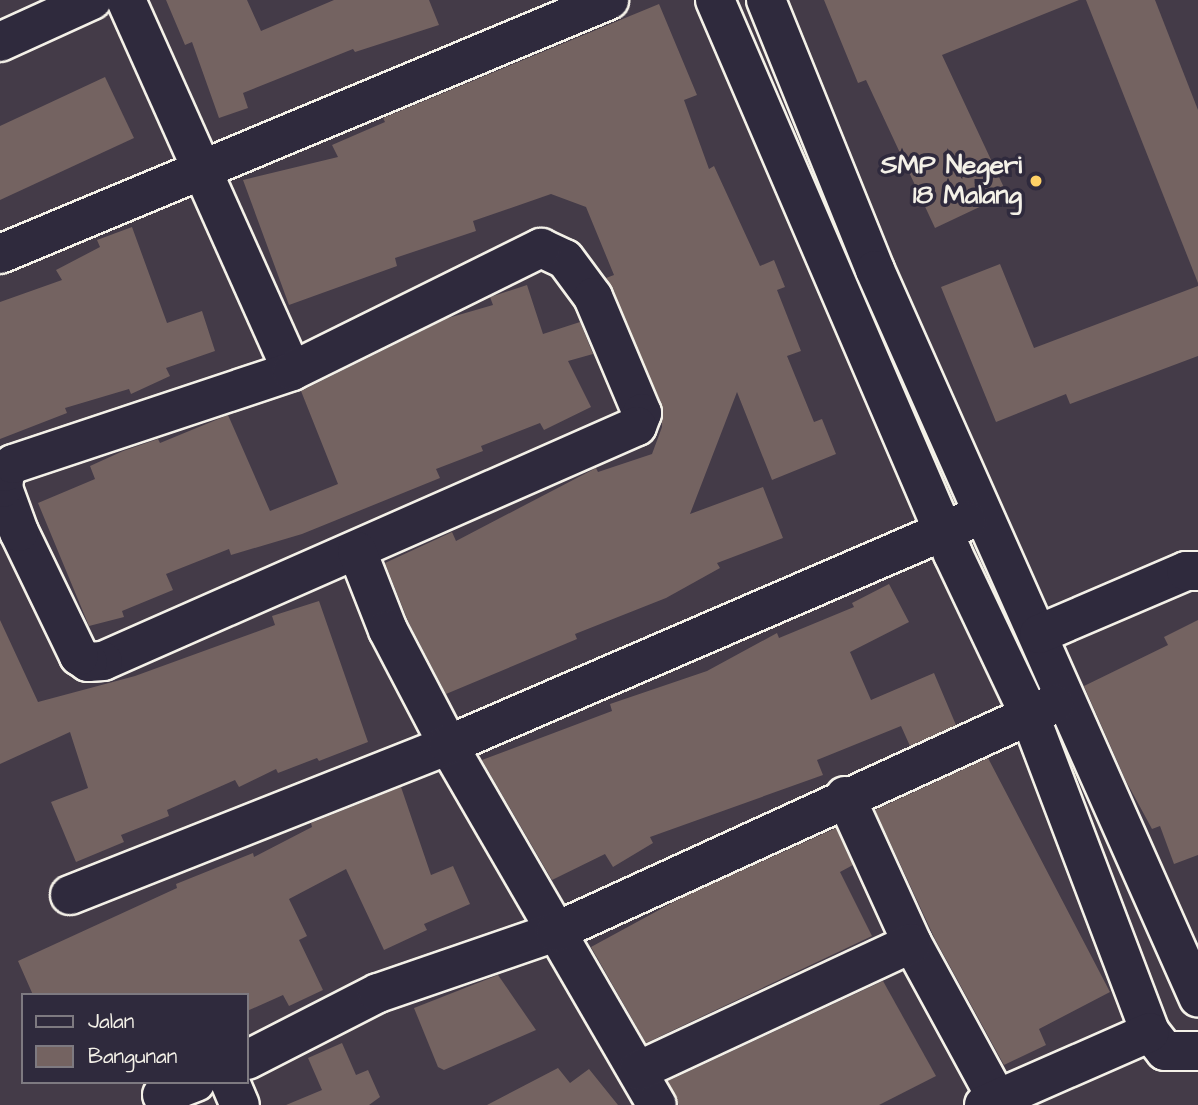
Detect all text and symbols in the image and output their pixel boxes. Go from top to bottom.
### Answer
place label: SMP Negeri 18 Malang [881,150,1022,212]
marker: SMP Negeri 18 Malang [1028,173,1044,189]
legend [21,993,248,1084]
text: Jalan [88,1007,134,1036]
text: Bangunan [88,1042,177,1071]

